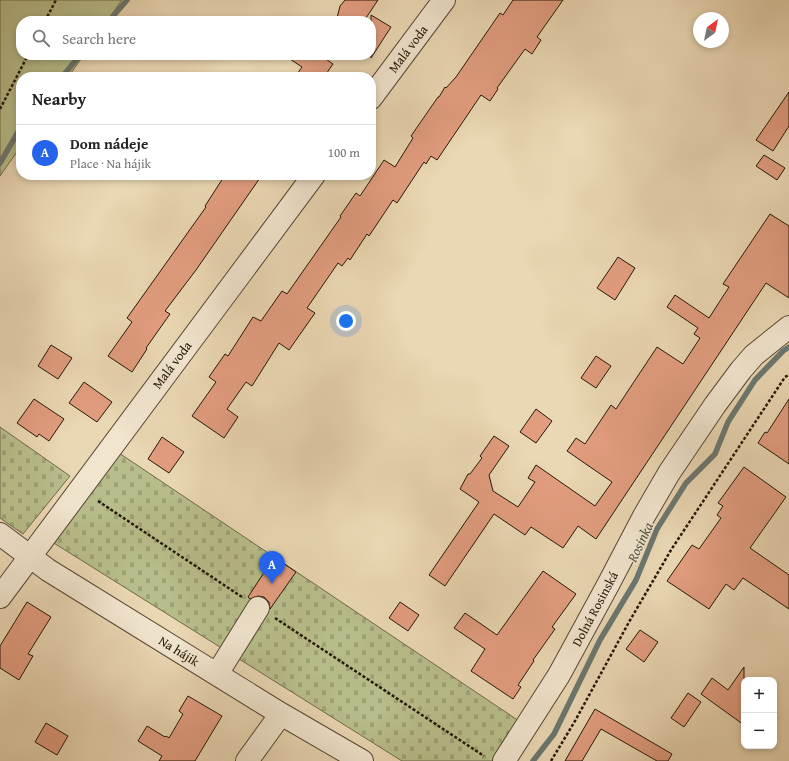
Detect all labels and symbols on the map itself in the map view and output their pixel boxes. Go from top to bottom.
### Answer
north arrow [693,12,729,48]
street label: Malá voda [384,20,433,77]
your location [336,311,356,331]
street label: Malá voda [148,336,197,393]
water label: Rosinka [622,518,658,566]
pin: A [259,551,285,584]
street label: Dolná Rosinská [567,567,623,650]
street label: Na hájik [155,631,203,671]

